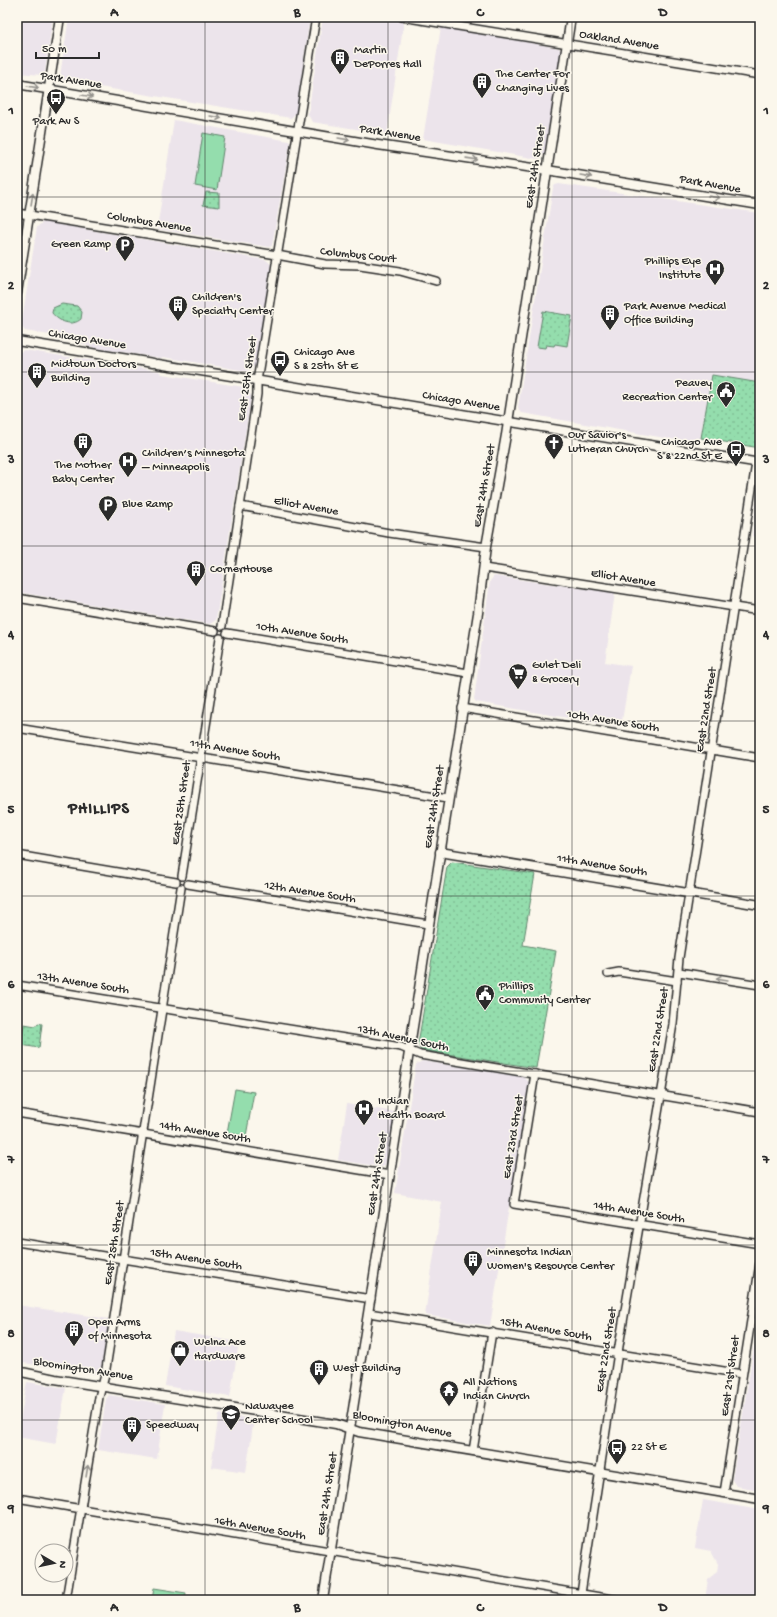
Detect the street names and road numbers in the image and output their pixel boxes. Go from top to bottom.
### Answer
street label: Oakland Avenue [578,28,660,54]
street label: Park Avenue [38,69,103,93]
street label: Park Avenue [357,122,422,146]
street label: East 24th Street [523,123,550,210]
street label: Park Avenue [677,173,742,197]
street label: Columbus Avenue [106,209,193,237]
street label: Columbus Court [319,245,398,267]
street label: Chicago Avenue [47,327,128,353]
street label: East 25th Street [235,335,261,422]
street label: Chicago Avenue [421,389,502,415]
street label: East 24th Street [471,442,499,529]
street label: Elliot Avenue [273,494,340,520]
street label: Elliot Avenue [590,567,657,591]
street label: 10th Avenue South [254,620,350,648]
street label: East 22nd Street [693,666,721,753]
street label: 10th Avenue South [565,708,661,736]
street label: 11th Avenue South [188,737,282,765]
street label: East 25th Street [169,759,195,846]
street label: East 24th Street [422,763,449,850]
street label: 11th Avenue South [555,852,649,880]
street label: 12th Avenue South [262,879,357,907]
street label: 13th Avenue South [35,970,131,998]
street label: East 22nd Street [645,986,673,1073]
street label: 13th Avenue South [355,1022,450,1056]
street label: East 23rd Street [500,1093,528,1180]
street label: 14th Avenue South [157,1119,252,1147]
street label: East 24th Street [365,1130,392,1217]
street label: East 25th Street [101,1199,129,1286]
street label: 14th Avenue South [591,1199,686,1227]
street label: 15th Avenue South [148,1246,244,1274]
street label: East 22nd Street [593,1306,621,1393]
street label: 15th Avenue South [498,1315,594,1345]
street label: East 21st Street [718,1334,744,1417]
street label: Bloomington Avenue [31,1355,135,1385]
street label: Bloomington Avenue [350,1408,454,1442]
street label: East 24th Street [315,1450,342,1537]
street label: 16th Avenue South [212,1514,307,1544]

